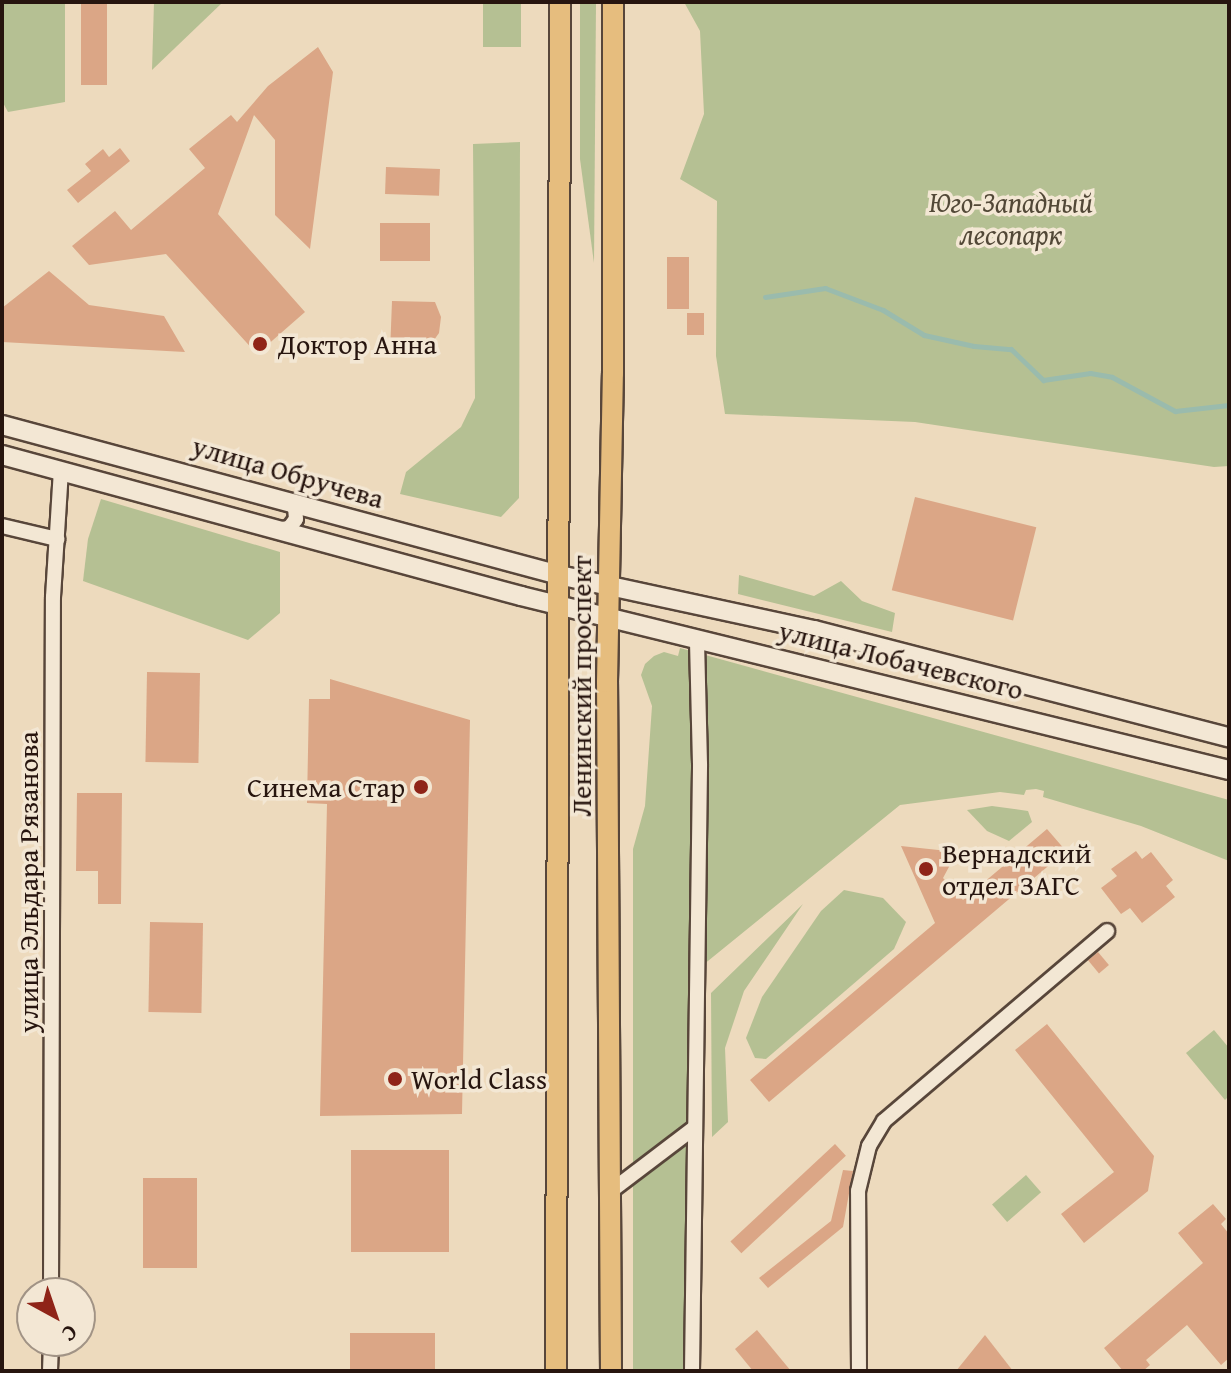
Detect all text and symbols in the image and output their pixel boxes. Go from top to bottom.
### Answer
park label: Юго-Западный лесопарк [929,185,1093,251]
place label: Доктор Анна [278,327,437,361]
marker: Доктор Анна [249,333,271,355]
street label: улица Обручева [188,429,388,515]
street label: Ленинский проспект [564,555,598,817]
street label: улица Лобачевского [775,613,1027,707]
street label: улица Эльдара Рязанова [11,731,45,1033]
place label: Синема Стар [247,770,405,804]
marker: Синема Стар [412,778,430,796]
place label: Вернадский отдел ЗАГС [942,836,1091,902]
marker: Вернадский отдел ЗАГС [917,860,935,878]
place label: World Class [411,1062,547,1096]
marker: World Class [386,1070,404,1088]
north arrow [16,1277,96,1357]
text: С [55,1318,85,1350]

